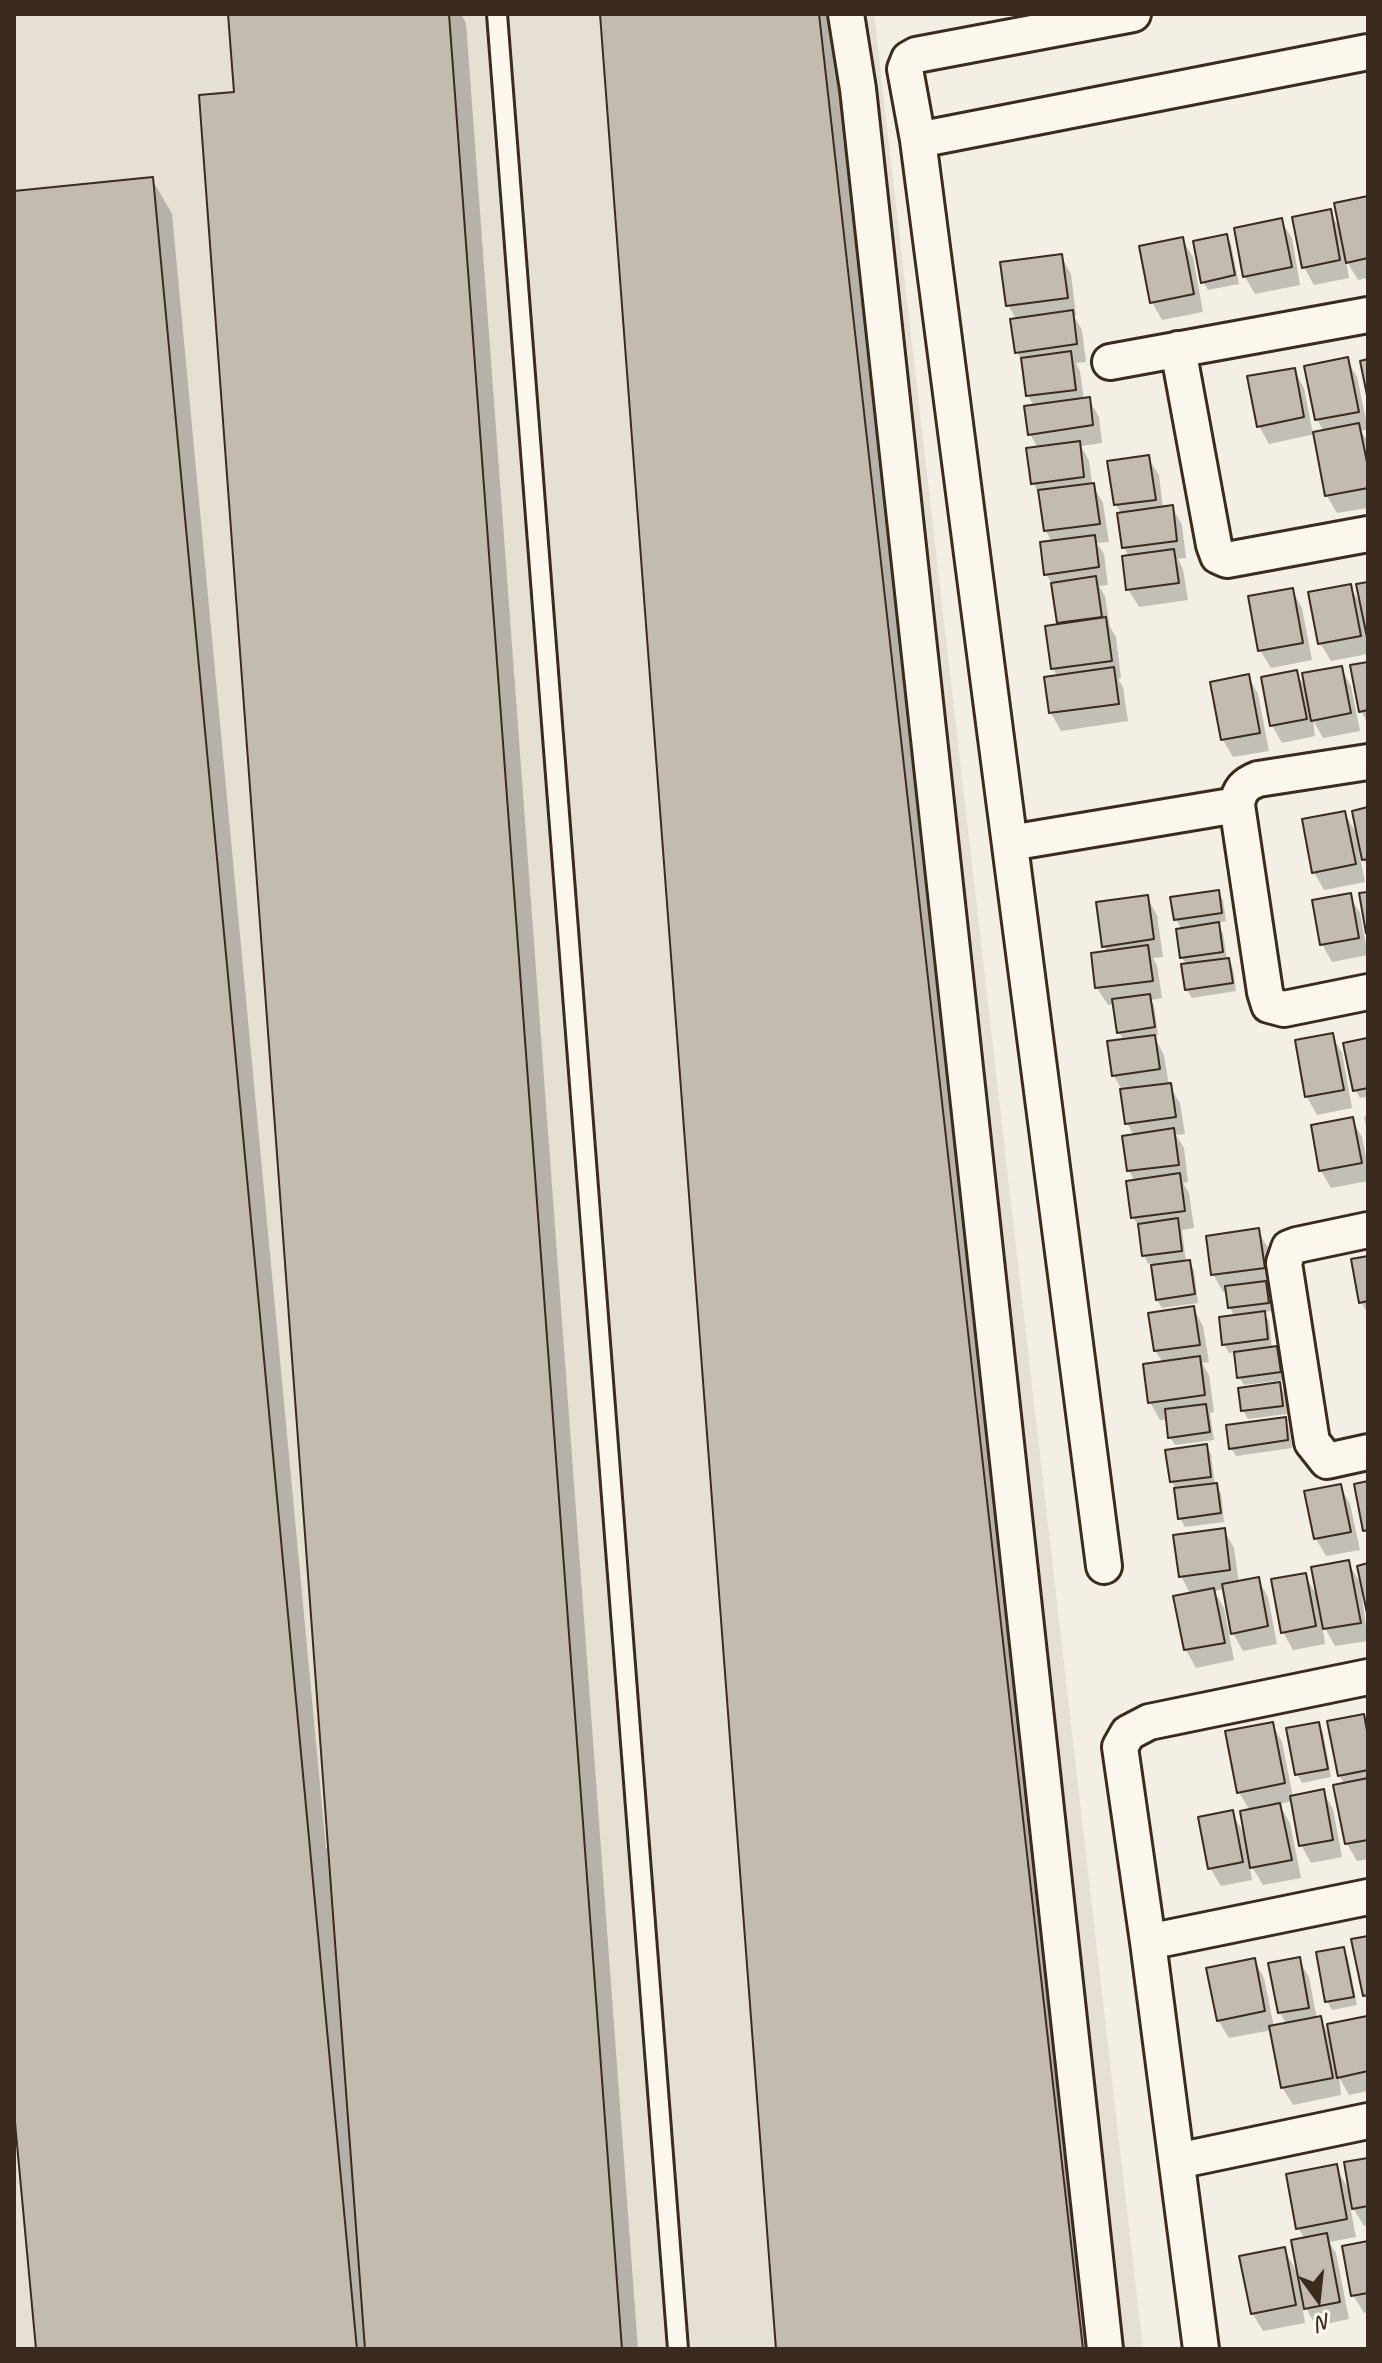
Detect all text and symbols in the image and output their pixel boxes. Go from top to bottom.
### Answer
north arrow [1278,2259,1358,2339]
text: N [1314,2307,1334,2337]

